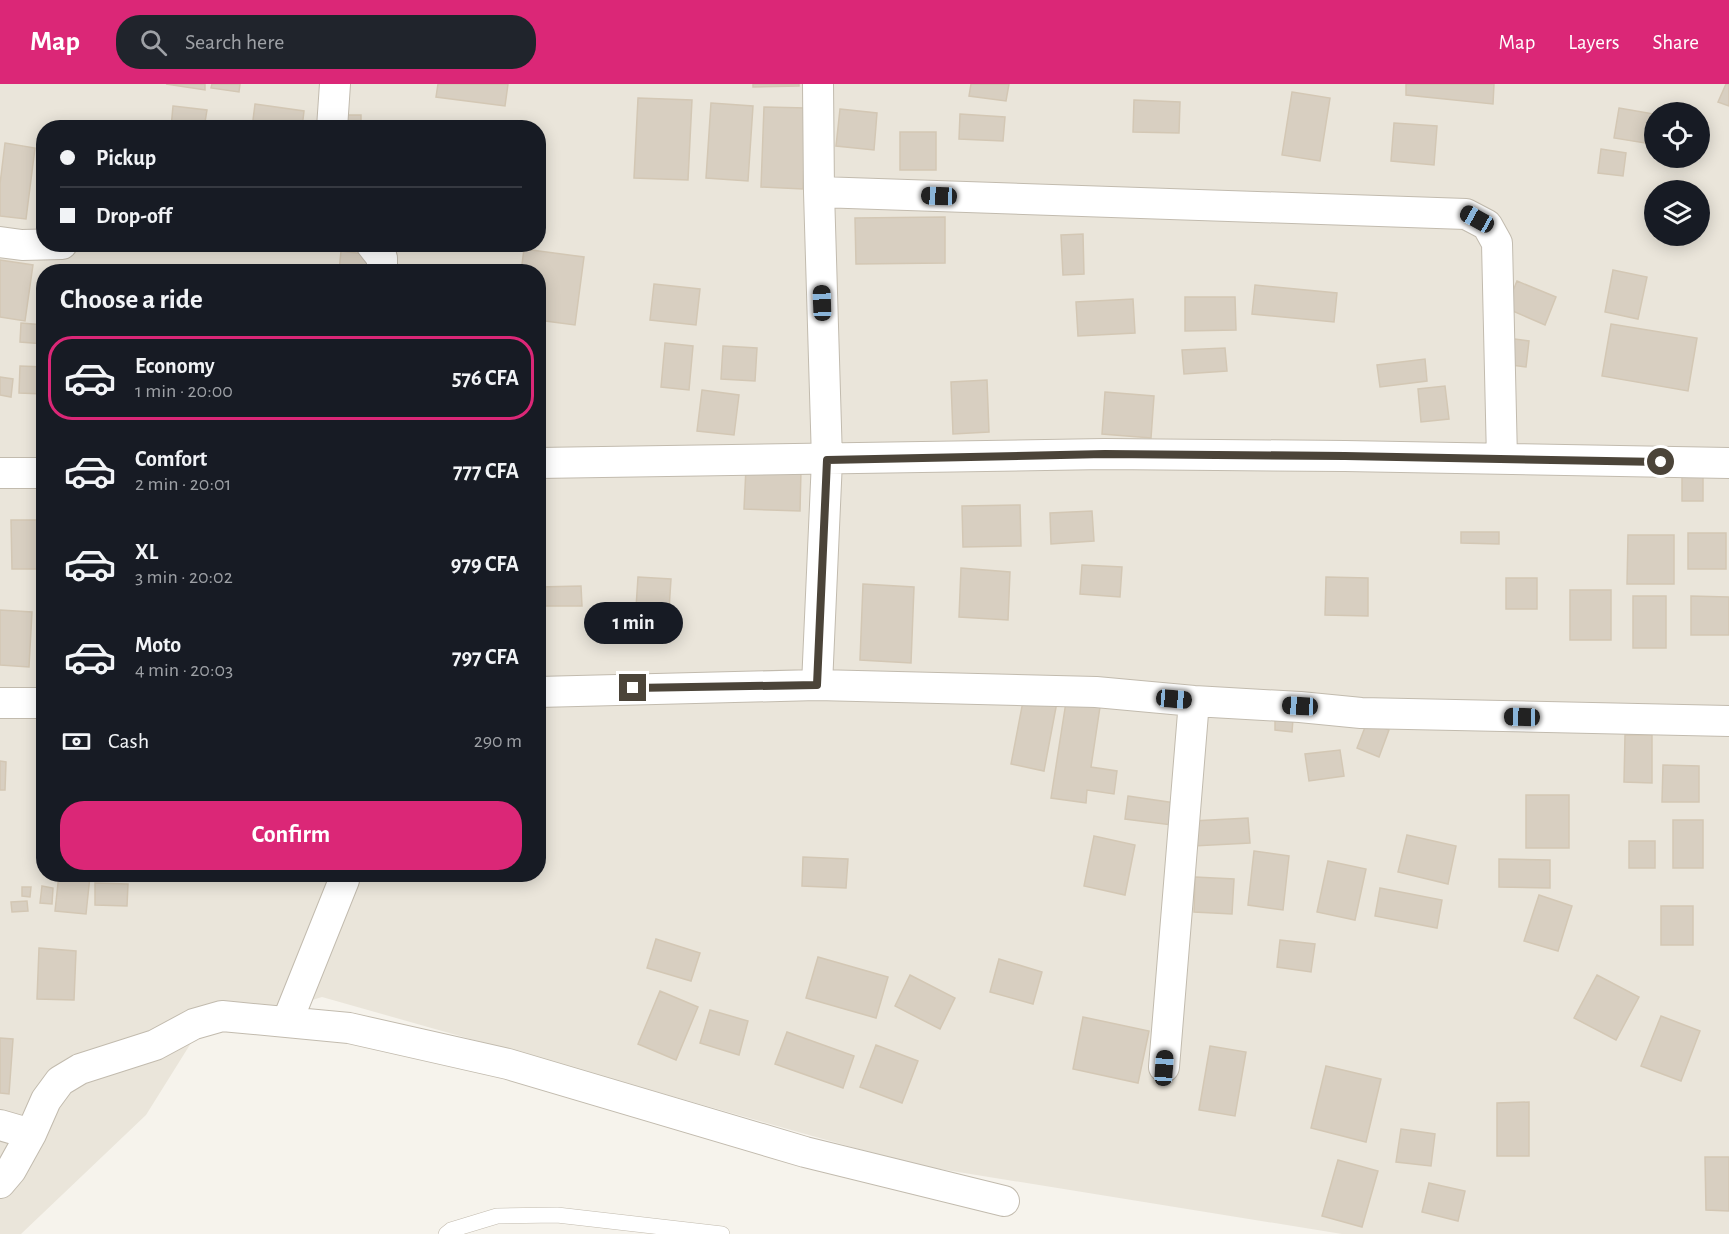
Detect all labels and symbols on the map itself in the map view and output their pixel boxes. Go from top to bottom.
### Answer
car [921,186,957,206]
car [1457,202,1497,236]
car [812,285,832,321]
route start [1647,448,1674,475]
callout: 1 min [584,601,682,643]
route end [619,674,646,701]
car [1155,688,1193,710]
car [1282,696,1318,716]
car [1504,708,1540,726]
car [1154,1049,1174,1087]

